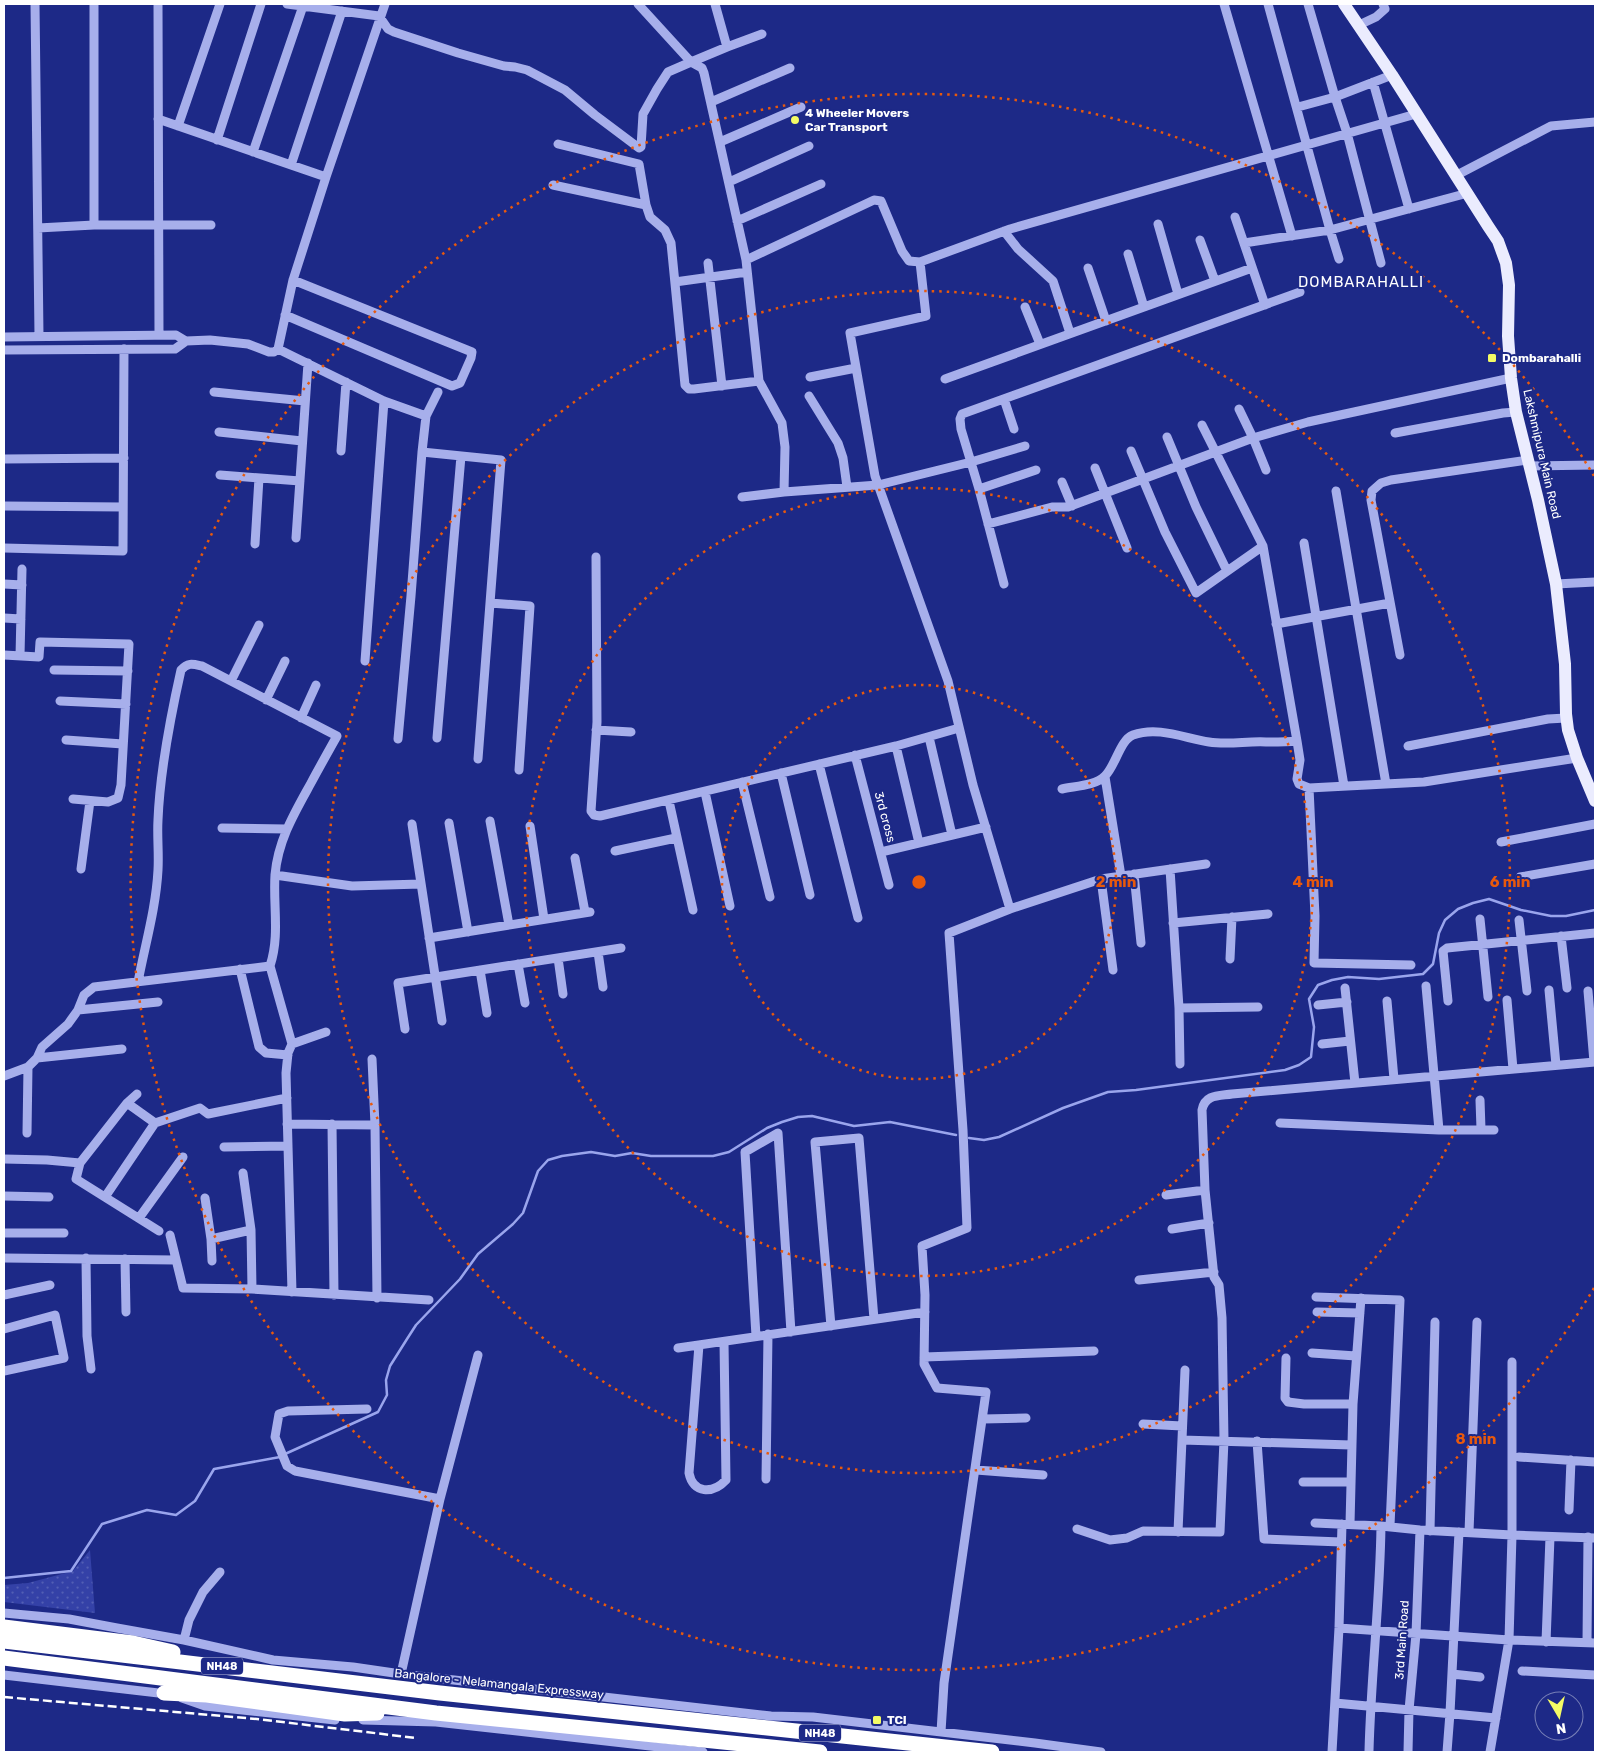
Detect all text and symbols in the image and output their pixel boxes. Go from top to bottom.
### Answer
place label: 4 Wheeler Movers Car Transport [805,106,910,134]
marker: 4 Wheeler Movers Car Transport [789,114,801,126]
district label: DOMBARAHALLI [1298,273,1424,291]
place label: Dombarahalli [1502,351,1581,365]
marker: Dombarahalli [1486,352,1498,364]
street label: Lakshmipura Main Road [1520,388,1564,520]
street label: 3rd cross [872,790,898,844]
centre of rings [910,873,928,891]
text: 2 min [1096,873,1136,891]
text: 4 min [1292,873,1334,891]
text: 6 min [1490,873,1530,891]
text: 8 min [1455,1430,1497,1448]
street label: 3rd Main Road [1392,1600,1412,1680]
road number: NH48 [201,1658,243,1674]
street label: Bangalore - Nelamangala Expressway [394,1666,605,1702]
north arrow [1534,1691,1584,1741]
place label: TCI [887,1713,907,1727]
marker: TCI [871,1714,883,1726]
text: N [1555,1719,1567,1738]
road number: NH48 [799,1725,841,1742]

